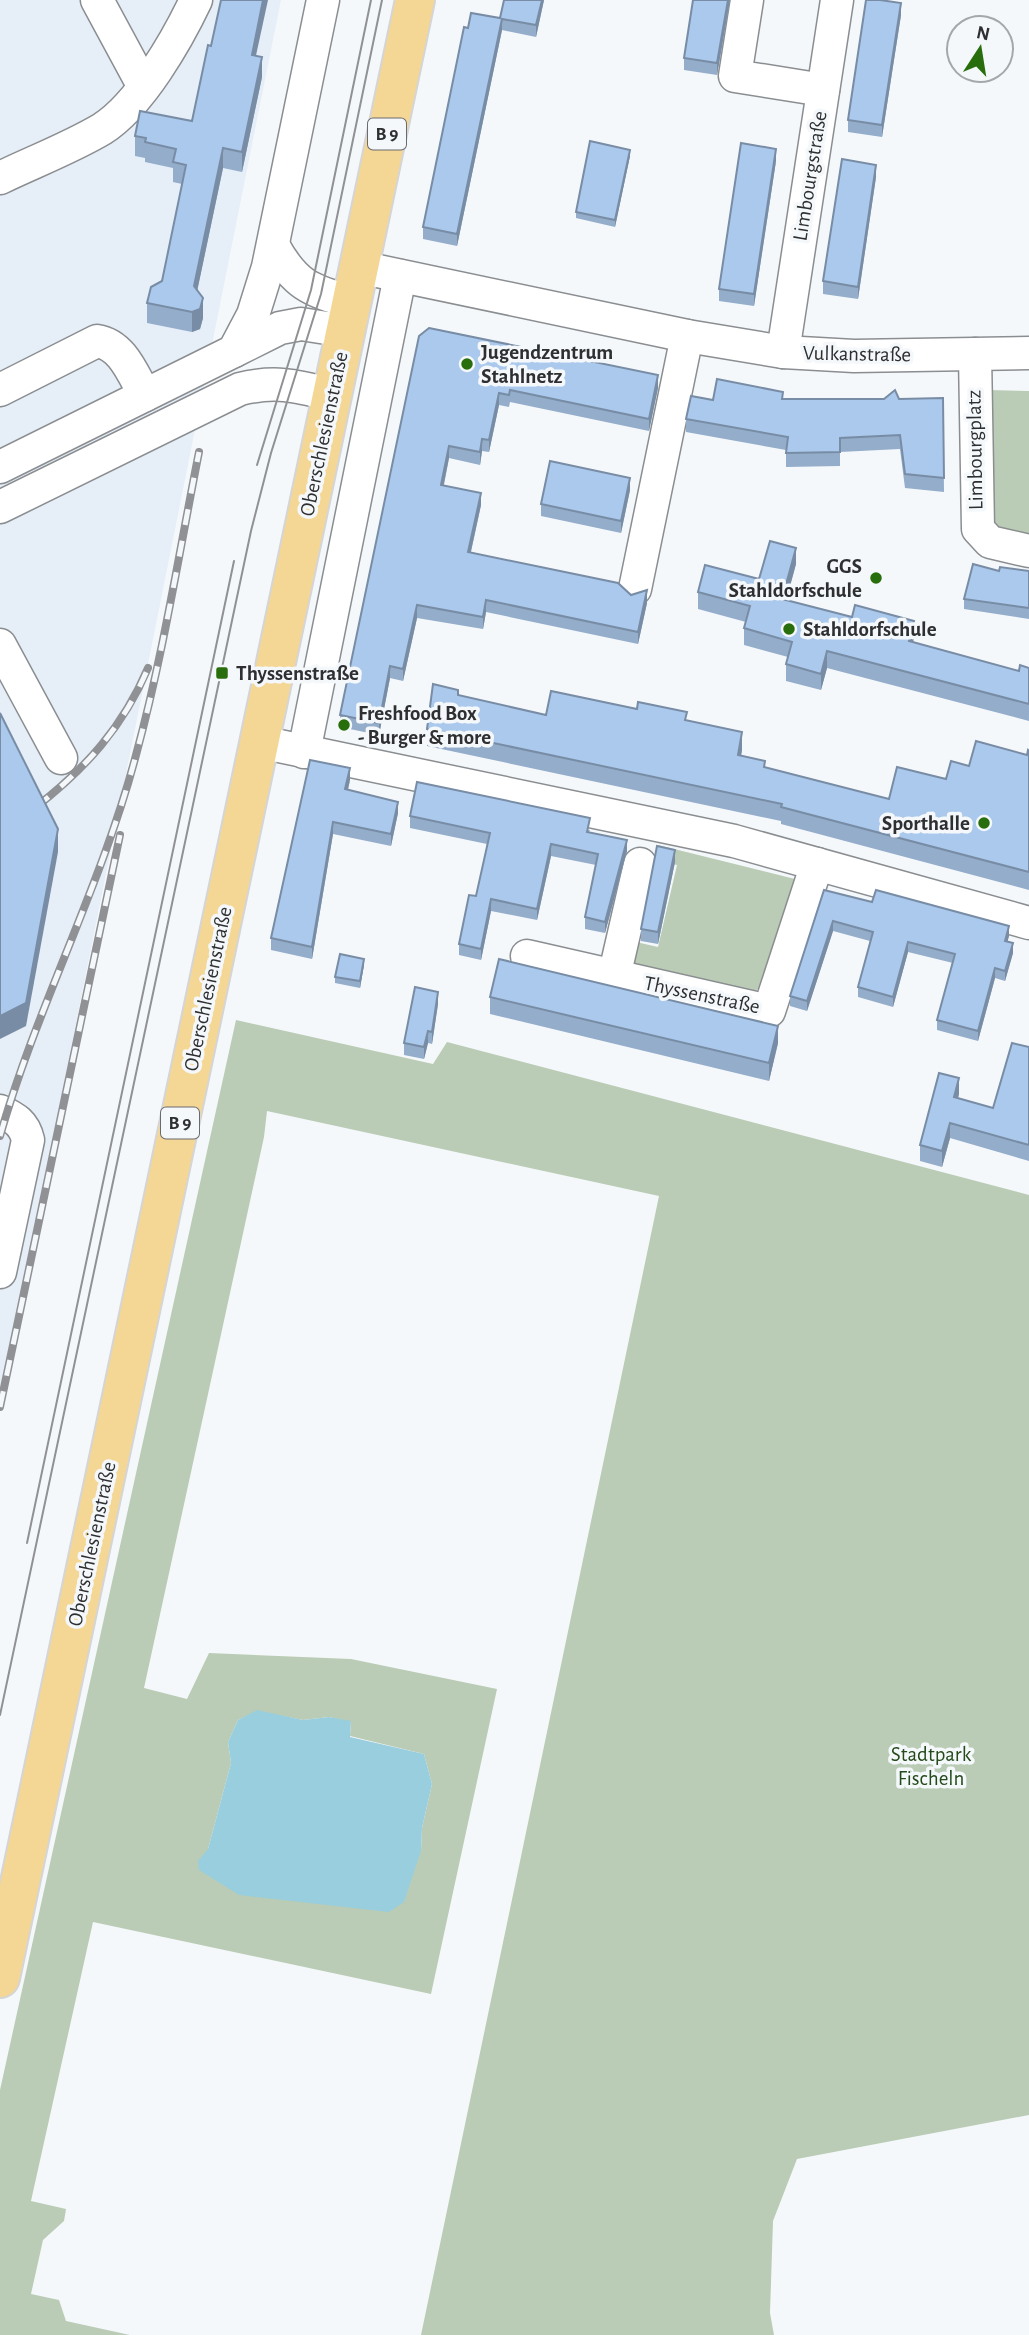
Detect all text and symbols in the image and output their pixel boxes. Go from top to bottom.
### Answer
north arrow [945,14,1015,84]
text: N [975,23,992,45]
street label: Limbourgstraße [789,110,831,242]
road number: B 9 [368,118,406,150]
place label: Jugendzentrum Stahlnetz [481,342,613,387]
street label: Vulkanstraße [803,343,911,365]
street label: Oberschlesienstraße [296,350,352,518]
marker: Jugendzentrum Stahlnetz [459,356,475,372]
street label: Limbourgplatz [963,390,987,510]
place label: GGS Stahldorfschule [728,556,862,601]
marker: GGS Stahldorfschule [868,570,884,586]
place label: Stahldorfschule [803,619,937,640]
marker: Stahldorfschule [781,621,797,637]
place label: Thyssenstraße [236,663,359,684]
marker: Thyssenstraße [214,665,230,681]
place label: Freshfood Box - Burger & more [358,703,491,748]
marker: Freshfood Box - Burger & more [336,717,352,733]
place label: Sporthalle [882,813,970,834]
marker: Sporthalle [976,815,992,831]
street label: Oberschlesienstraße [180,905,236,1073]
street label: Thyssenstraße [642,972,762,1018]
road number: B 9 [161,1107,199,1138]
street label: Oberschlesienstraße [64,1460,120,1628]
park label: Stadtpark Fischeln [891,1744,972,1789]

